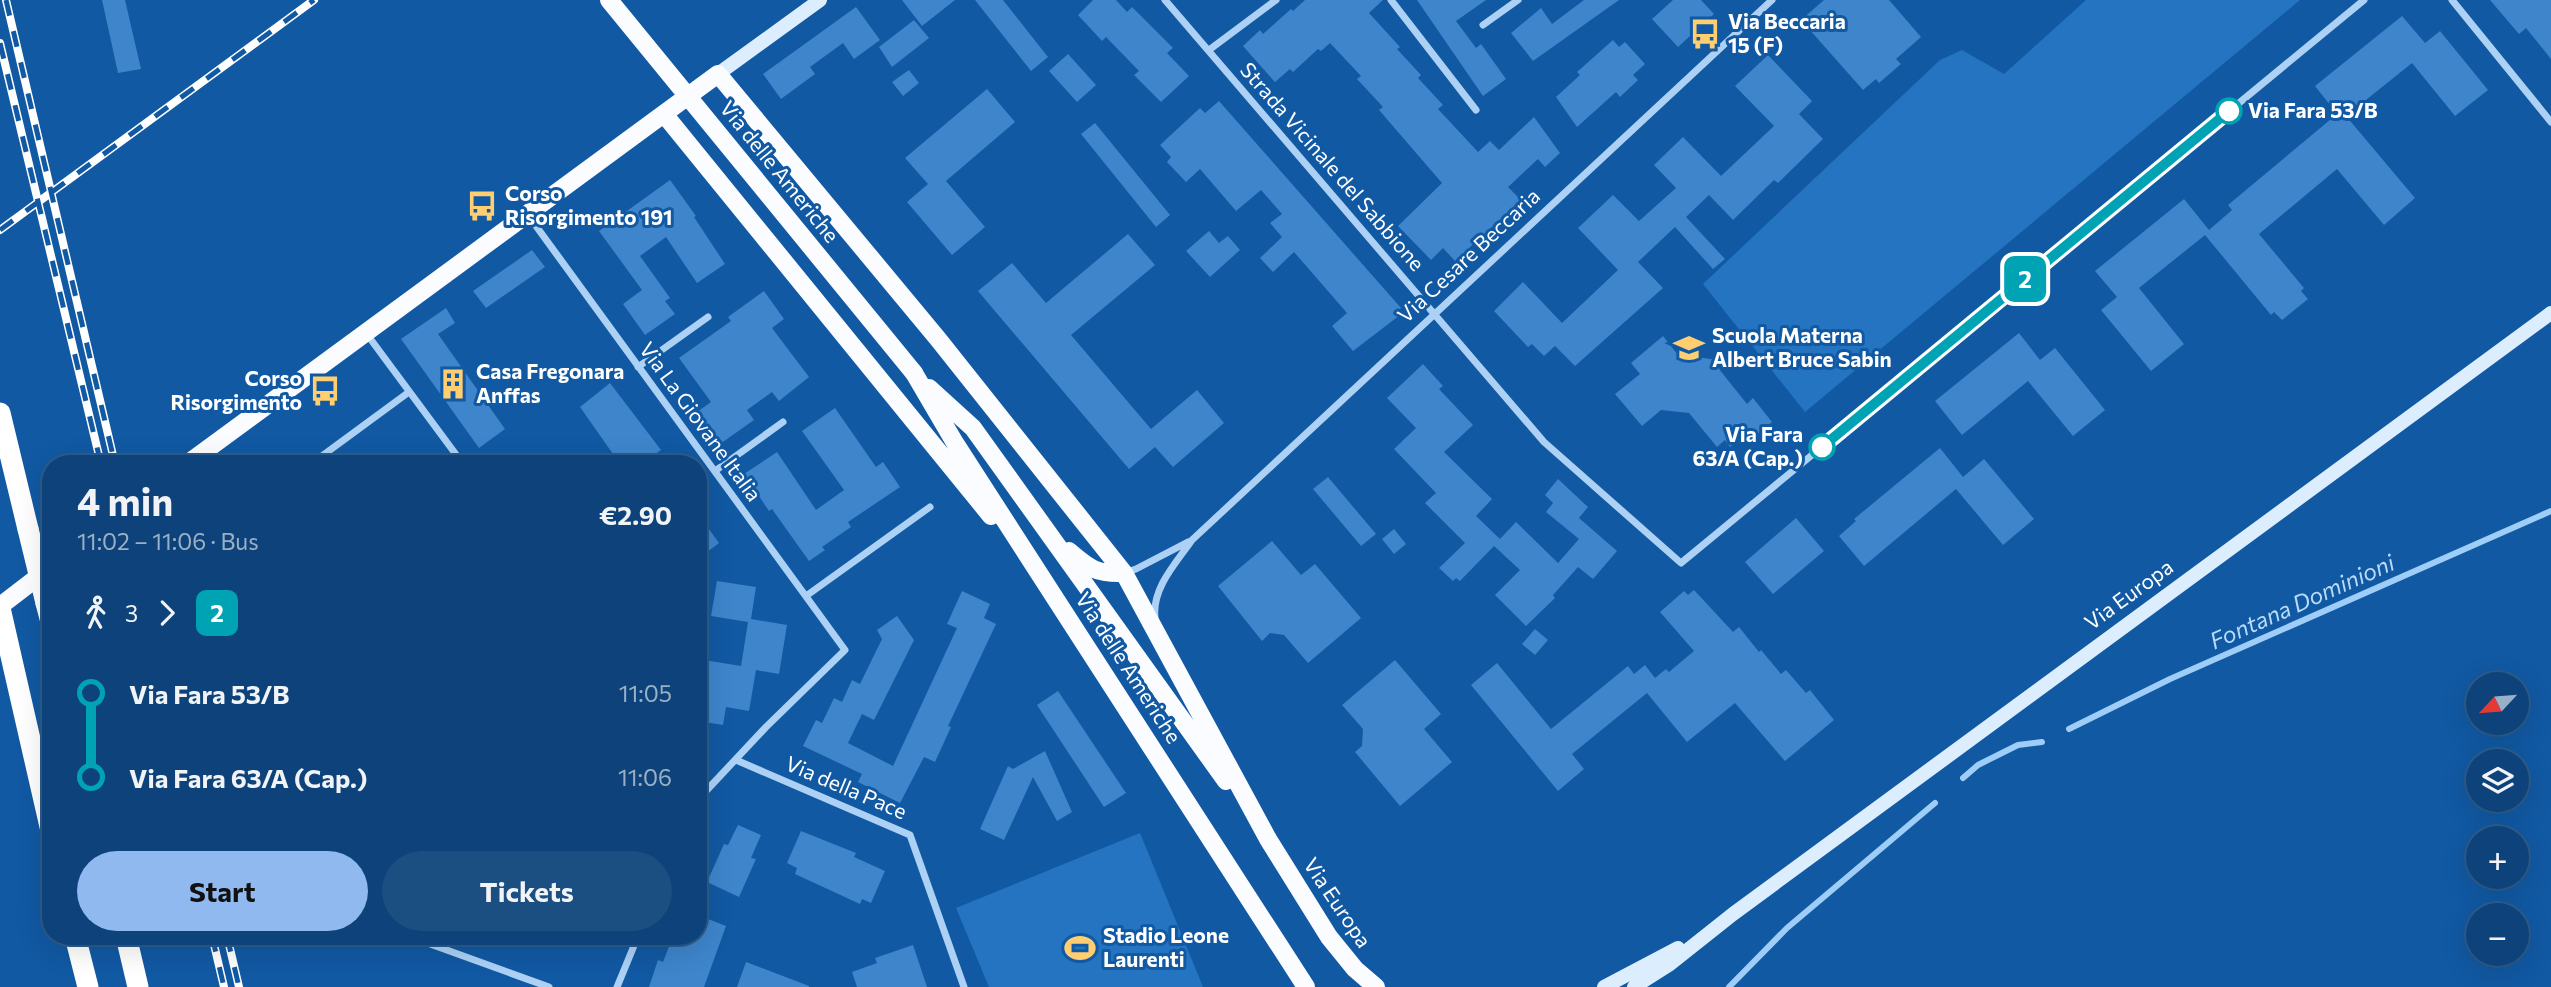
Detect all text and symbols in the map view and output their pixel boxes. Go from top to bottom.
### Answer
place label: Via Beccaria 15 (F) [1728,8,1846,57]
bus stop icon: Via Beccaria 15 (F) [1688,17,1722,51]
street label: Strada Vicinale del Sabbione [1236,57,1430,275]
street label: Via delle Americhe [715,95,845,247]
place label: Via Fara 53/B [2248,97,2378,122]
marker: Via Fara 53/B [2216,98,2242,124]
place label: Corso Risorgimento 191 [505,180,673,229]
street label: Via Cesare Beccaria [1392,183,1544,327]
bus stop icon: Corso Risorgimento 191 [465,189,499,223]
line badge: 2 [2002,256,2048,302]
text: 2 [2018,264,2032,293]
place label: Scuola Materna Albert Bruce Sabin [1712,322,1892,371]
school or university icon: Scuola Materna Albert Bruce Sabin [1672,331,1706,365]
street label: Via La Giovane Italia [635,337,767,506]
place label: Casa Fregonara Anffas [476,358,624,407]
place label: Corso Risorgimento [170,365,302,414]
building icon: Casa Fregonara Anffas [436,367,470,401]
bus stop icon: Corso Risorgimento [308,374,342,408]
place label: Via Fara 63/A (Cap.) [1692,421,1803,470]
marker: Via Fara 63/A (Cap.) [1809,434,1835,460]
text: 4 min [77,477,173,524]
text: €2.90 [599,499,672,530]
text: 11:02 – 11:06 · Bus [77,527,259,555]
water label: Fontana Dominioni [2205,547,2399,654]
street label: Via Europa [2079,553,2177,634]
street label: Via delle Americhe [1071,587,1187,747]
icon: walk [77,594,115,632]
icon: forward [148,594,186,632]
text: 2 [210,598,224,627]
text: 3 [125,599,138,627]
north arrow [2466,672,2529,735]
map controls [2466,672,2529,966]
text: Via Fara 53/B [129,678,290,709]
text: 11:05 [619,679,672,707]
button: layers [2466,749,2529,812]
street label: Via della Pace [782,750,911,823]
text: Via Fara 63/A (Cap.) [129,762,368,793]
text: 11:06 [618,763,672,791]
button: + [2466,826,2529,889]
button: Start [77,851,368,931]
button: Tickets [382,851,672,931]
street label: Via Europa [1299,852,1377,952]
button: − [2466,903,2529,966]
place label: Stadio Leone Laurenti [1103,922,1229,971]
sports icon: Stadio Leone Laurenti [1063,931,1097,965]

